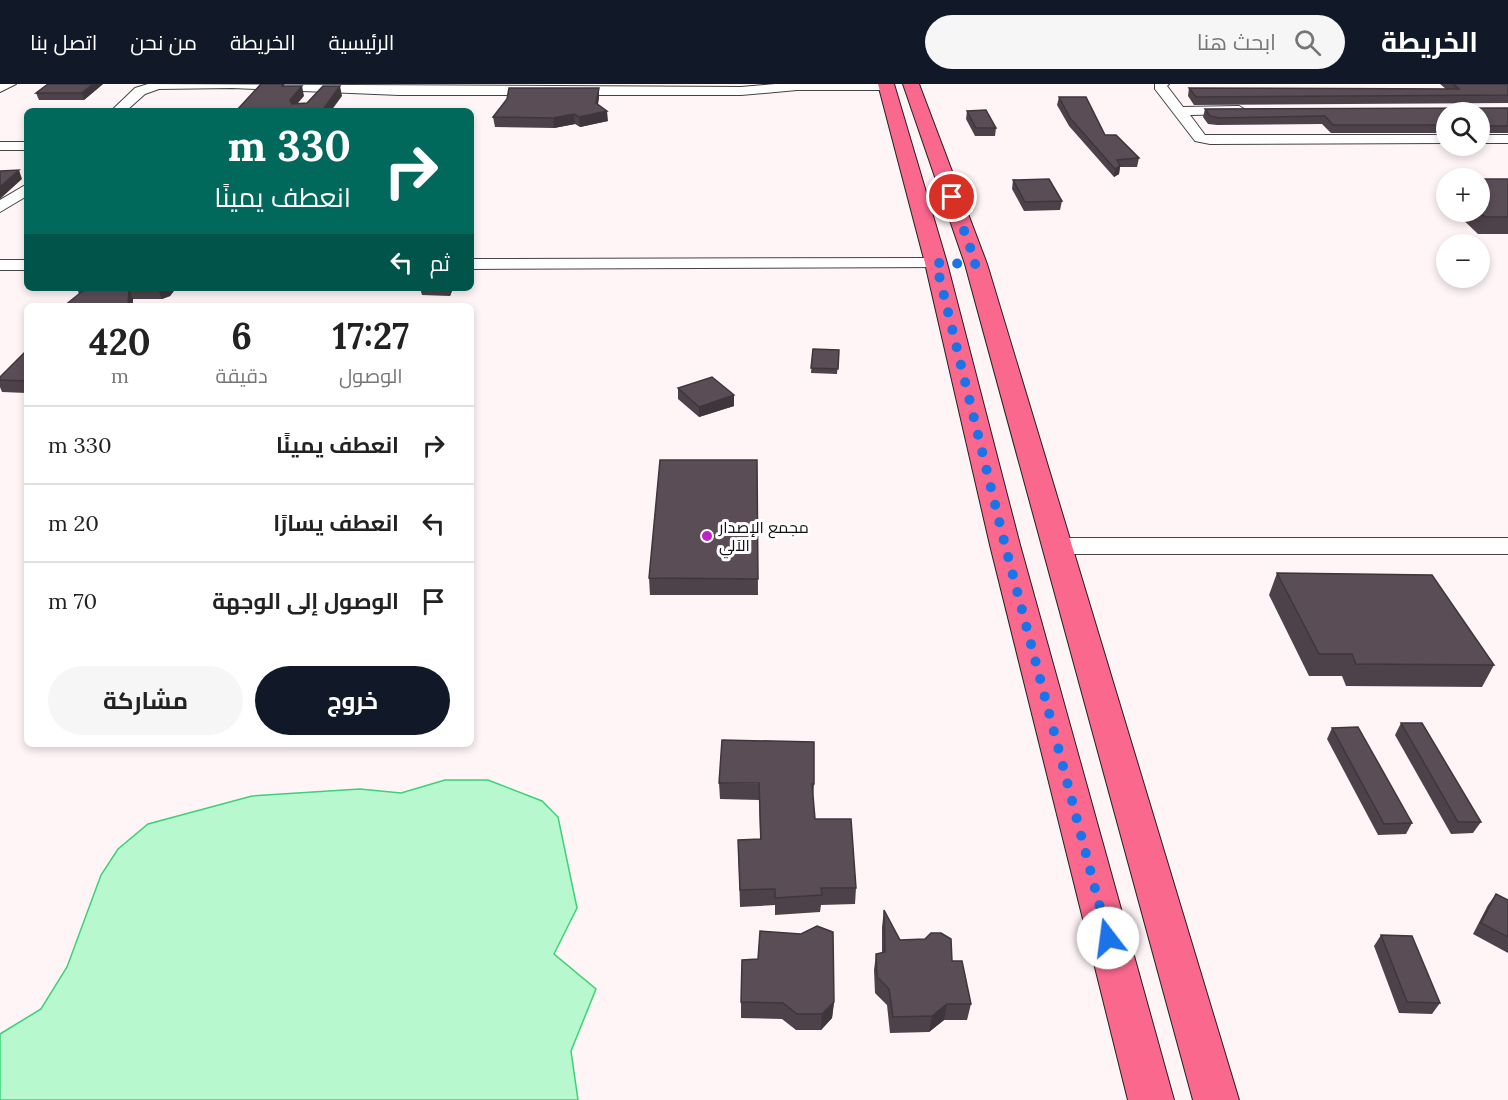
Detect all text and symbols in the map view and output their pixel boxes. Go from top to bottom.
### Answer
search box [925,15,1345,69]
text: الخريطة [1381,24,1478,60]
icon: search [1291,26,1324,59]
text: ابحث هنا [1197,28,1276,56]
text: اتصل بنا [30,29,97,56]
text: من نحن [130,29,197,56]
text: الخريطة [230,29,296,56]
text: الرئيسية [329,29,394,56]
map controls [1436,102,1490,288]
button: search [1436,102,1490,156]
text: 330 m [228,119,351,173]
icon: right [372,132,450,210]
button: + [1436,168,1490,222]
pin [926,171,977,222]
text: انعطف يمينًا [214,180,351,214]
icon: arrive [935,180,968,213]
button: − [1436,234,1490,288]
icon: left [385,246,418,279]
text: ثم [430,249,450,277]
text: 6 [231,313,252,359]
text: 17:27 [333,313,409,359]
text: 420 [89,319,151,365]
text: m [111,363,129,388]
text: دقيقة [216,363,268,388]
text: الوصول [339,363,403,388]
icon: right [417,429,450,462]
text: 330 m [48,431,112,459]
text: انعطف يمينًا [276,431,399,459]
icon: left [417,507,450,540]
text: 20 m [48,509,99,537]
text: انعطف يسارًا [273,509,399,537]
place label: مجمع الإصدار الآلي [718,517,809,559]
marker: مجمع الإصدار الآلي [700,529,714,543]
icon: arrive [417,585,450,618]
text: 70 m [48,587,97,615]
text: الوصول إلى الوجهة [212,587,399,615]
button: مشاركة [48,666,243,735]
button: خروج [255,666,450,735]
position arrow [1076,906,1140,970]

